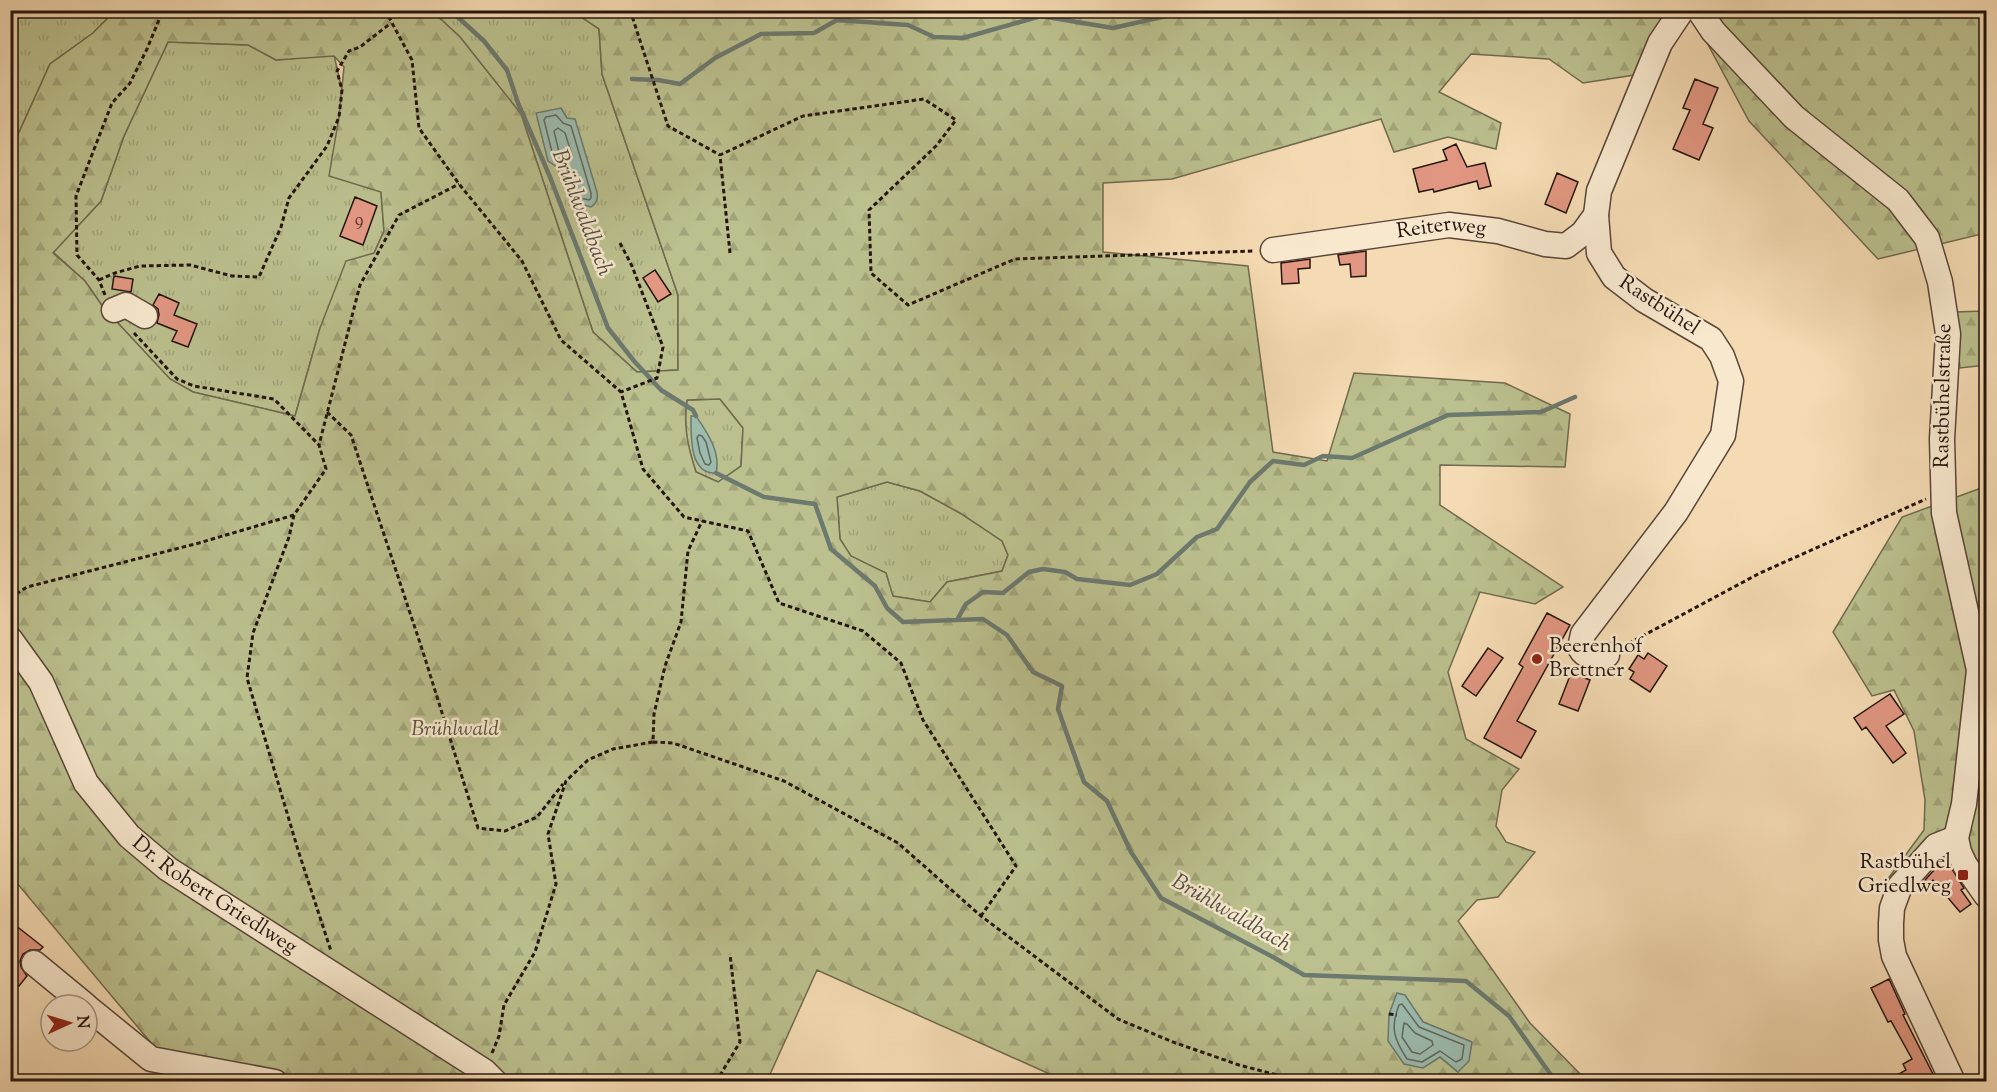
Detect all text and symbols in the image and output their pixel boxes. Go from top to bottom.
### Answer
water label: Brühlwaldbach [542,145,620,281]
house number: 9 [355,208,364,234]
street label: Reiterweg [1395,210,1488,247]
street label: Rastbühel [1613,269,1706,343]
street label: Rastbühelstraße [1928,323,1960,469]
place label: Beerenhof Brettner [1549,632,1644,686]
marker: Beerenhof Brettner [1530,652,1544,666]
park label: Brühlwald [411,715,499,745]
street label: Dr. Robert Griedlweg [125,829,303,963]
place label: Rastbühel Griedlweg [1858,848,1951,902]
water label: Brühlwaldbach [1165,867,1297,961]
marker: Rastbühel Griedlweg [1956,868,1970,882]
north arrow [39,993,99,1053]
text: N [70,1015,93,1030]

